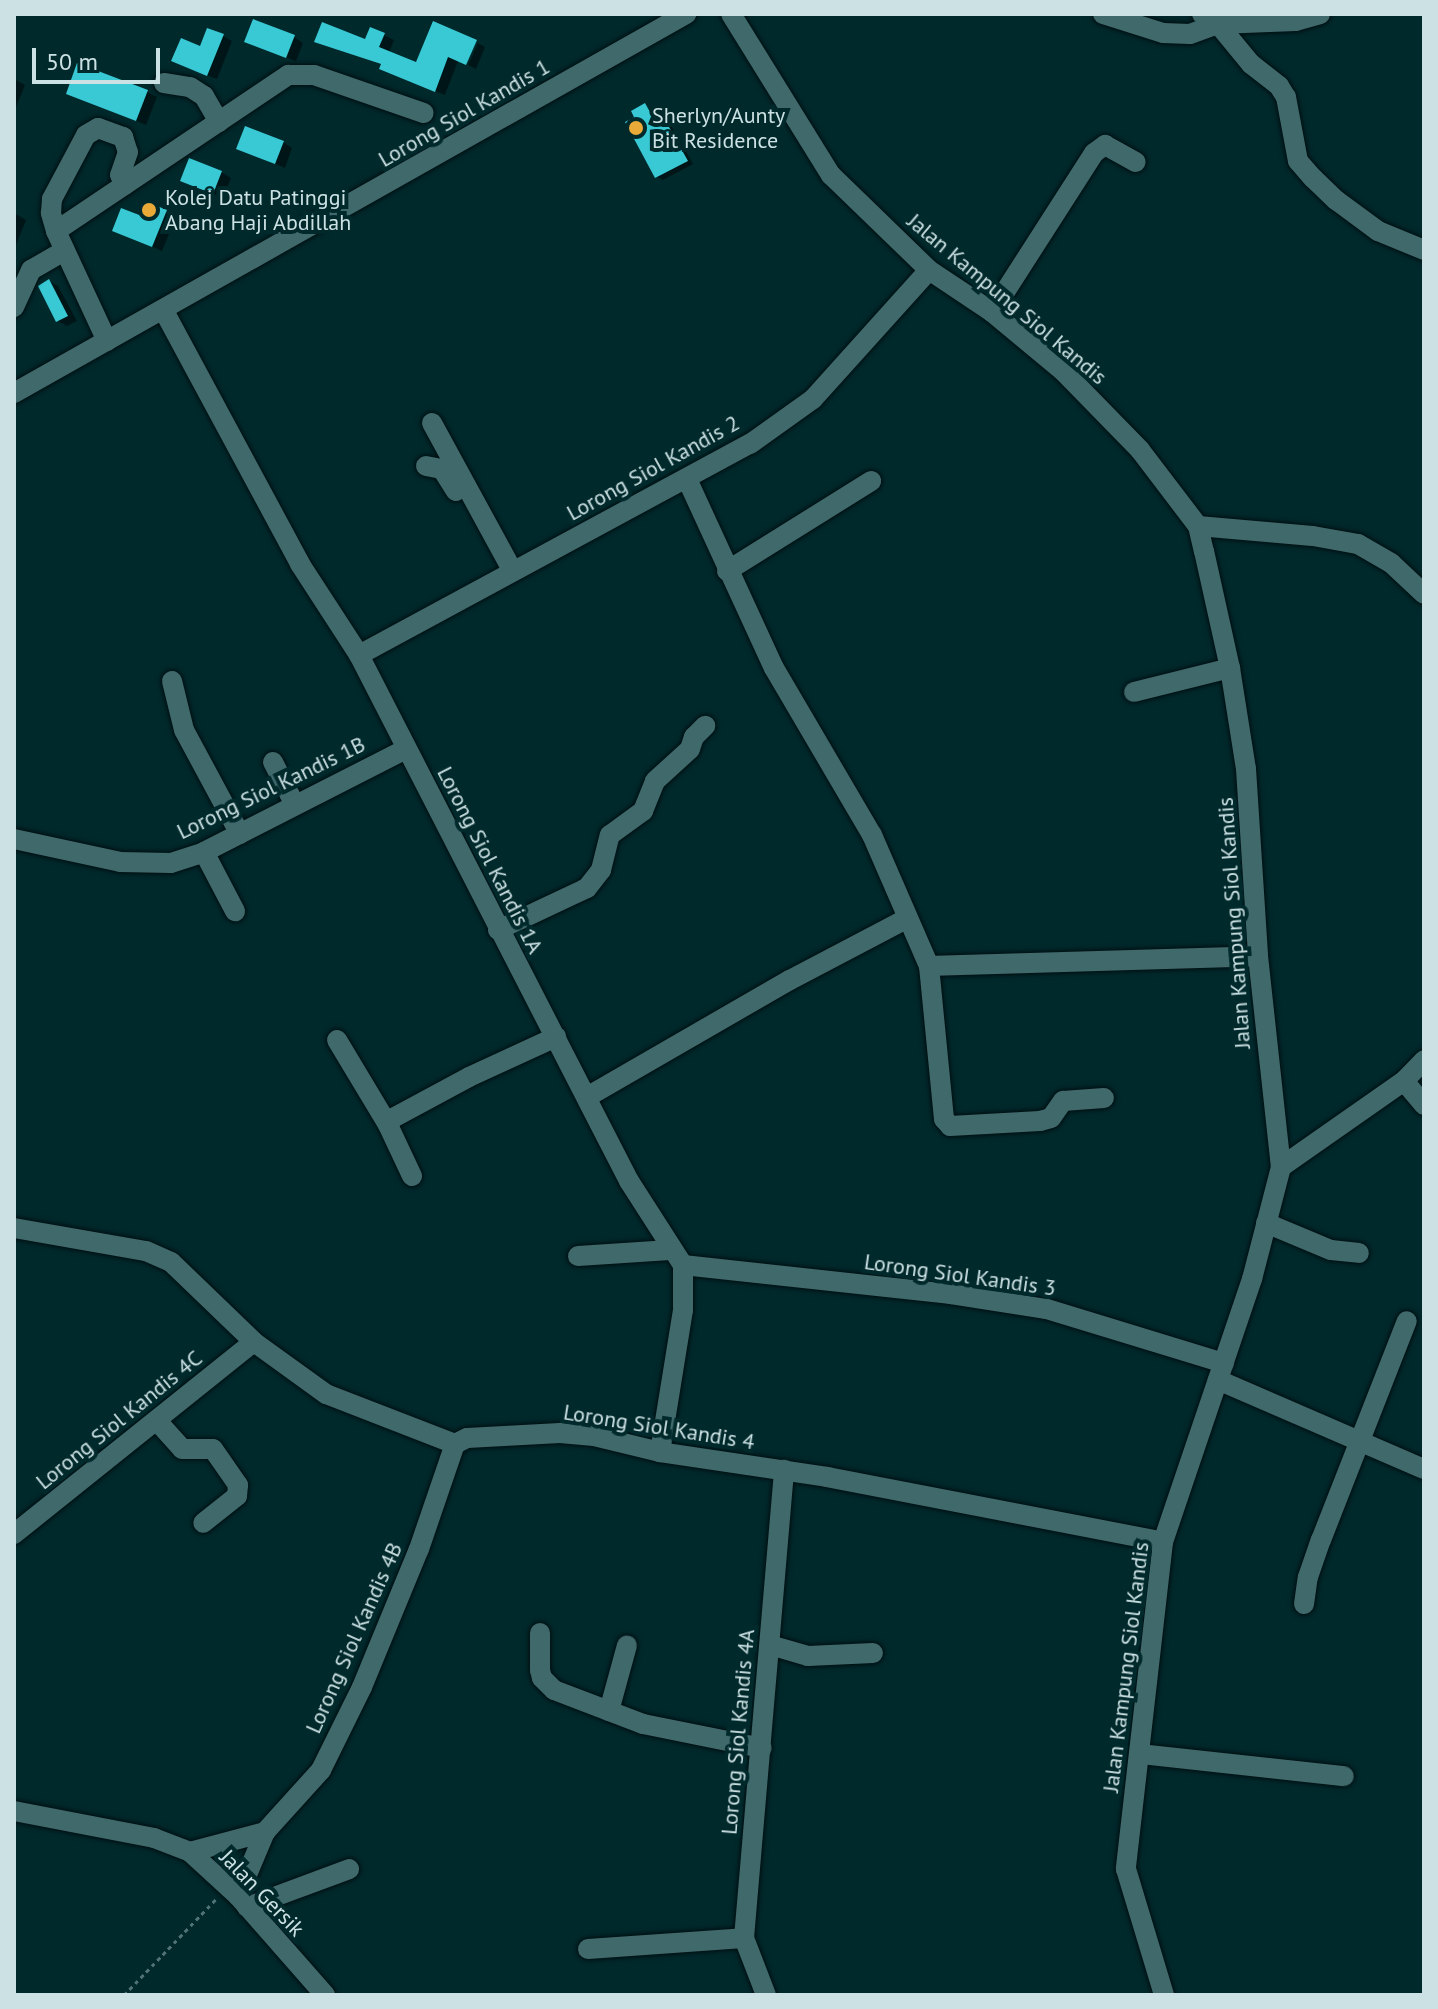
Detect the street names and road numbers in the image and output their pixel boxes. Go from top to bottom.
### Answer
street label: Lorong Siol Kandis 1 [374,53,554,173]
street label: Jalan Kampung Siol Kandis [902,208,1112,390]
street label: Lorong Siol Kandis 2 [562,410,744,526]
street label: Lorong Siol Kandis 1B [173,731,369,845]
street label: Lorong Siol Kandis 1A [431,762,549,958]
street label: Jalan Kampung Siol Kandis [1212,796,1256,1050]
street label: Lorong Siol Kandis 3 [863,1248,1057,1302]
street label: Lorong Siol Kandis 4C [31,1345,207,1495]
street label: Lorong Siol Kandis 4 [562,1399,756,1455]
street label: Lorong Siol Kandis 4B [300,1539,408,1737]
street label: Jalan Kampung Siol Kandis [1098,1540,1154,1794]
street label: Lorong Siol Kandis 4A [716,1628,760,1836]
street label: Jalan Gersik [214,1844,310,1942]

